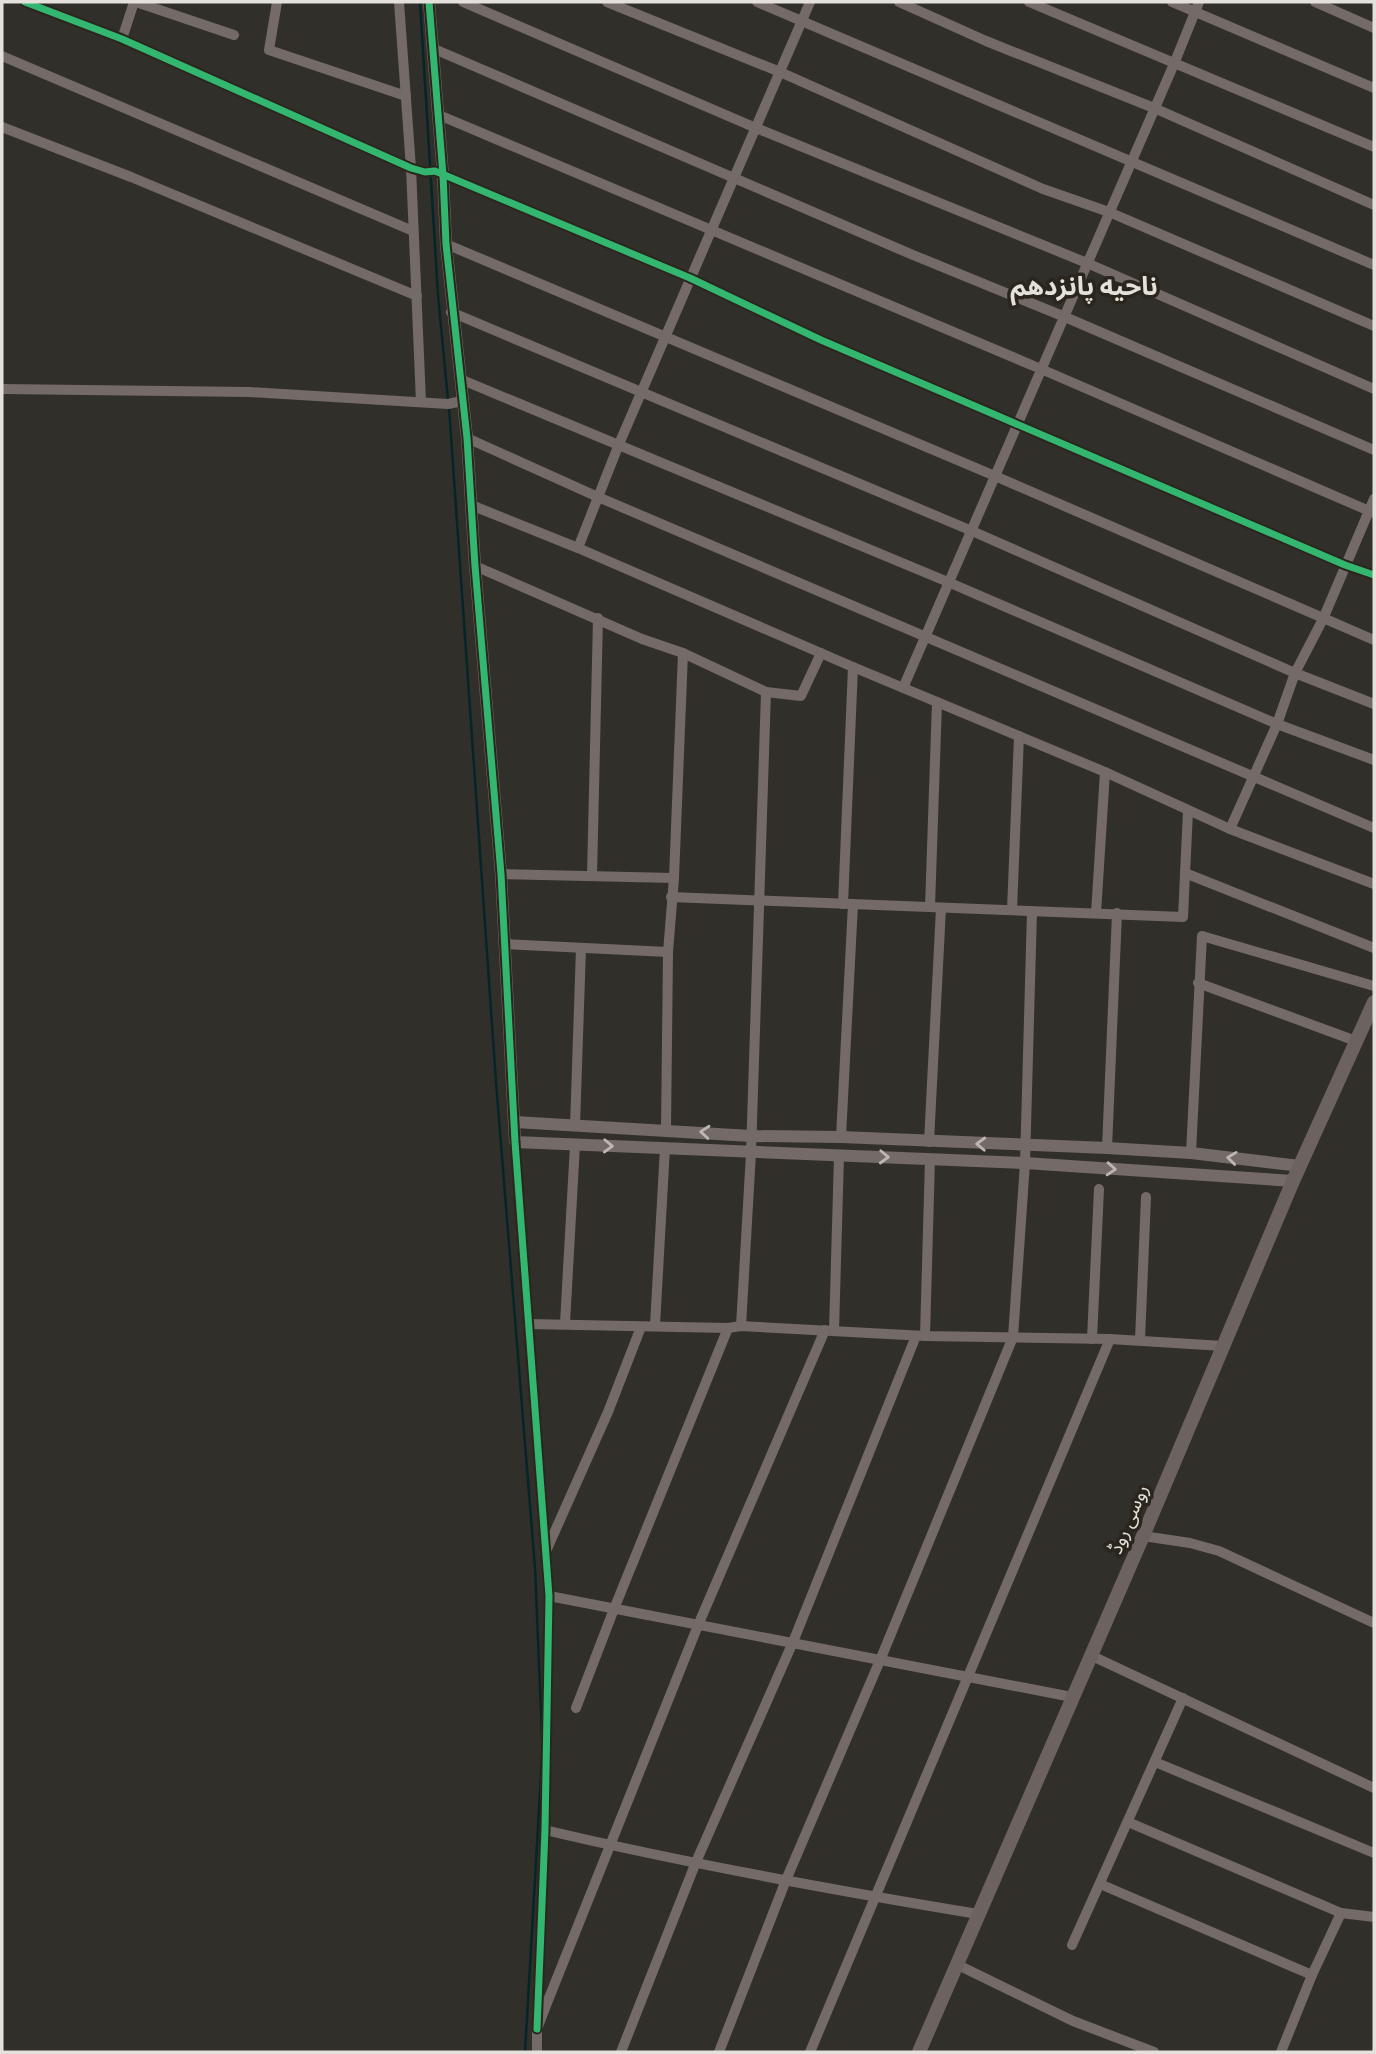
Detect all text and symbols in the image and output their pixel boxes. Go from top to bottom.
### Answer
district label: ناحیه پانزدهم [1010,269,1158,306]
one-way arrow [699,1125,710,1140]
one-way arrow [975,1136,986,1151]
one-way arrow [603,1138,614,1153]
one-way arrow [879,1150,890,1165]
one-way arrow [1227,1150,1238,1165]
one-way arrow [1106,1161,1117,1176]
street label: روسی روڈ [1103,1481,1153,1557]

